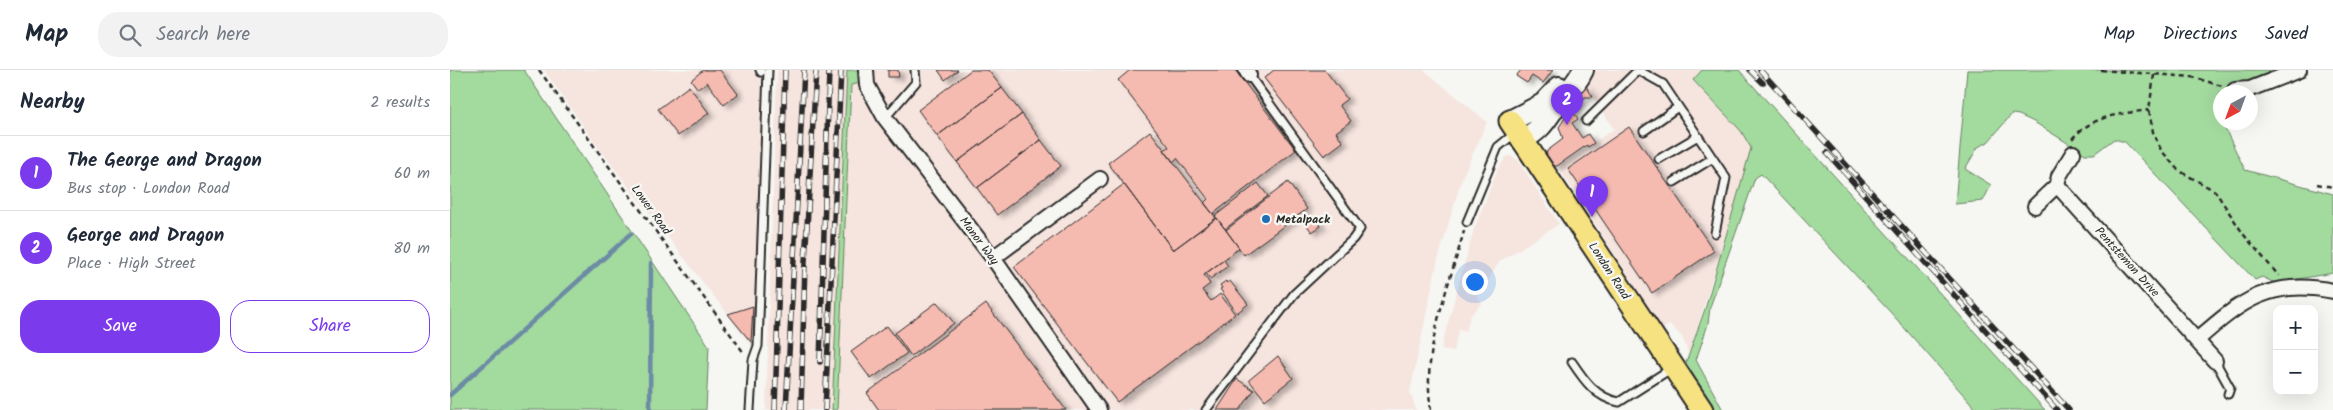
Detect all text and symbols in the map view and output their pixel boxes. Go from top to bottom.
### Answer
search box [98,12,448,57]
text: Map [25,15,68,54]
text: Search here [156,20,250,50]
text: Map [2103,20,2135,49]
text: Directions [2163,20,2237,49]
text: Saved [2265,20,2308,49]
icon: search [116,21,144,49]
pin: 2 [1551,84,1583,125]
north arrow [2213,85,2258,130]
text: Nearby [20,86,85,119]
text: 2 results [370,90,430,115]
text: The George and Dragon [67,146,262,176]
text: 1 [34,161,38,186]
text: 60 m [394,161,430,186]
text: Bus stop · London Road [67,176,229,201]
pin: 1 [1576,176,1608,217]
street label: Lower Road [626,181,676,240]
place label: Metalpack [1276,210,1331,229]
street label: Manor Way [954,213,1004,270]
marker: Metalpack [1260,213,1272,225]
text: George and Dragon [67,221,224,251]
street label: Pentstemon Drive [2090,222,2164,302]
text: 2 [31,236,41,261]
text: 80 m [393,236,430,261]
street label: London Road [1583,239,1635,304]
text: Place · High Street [67,251,196,276]
your location [1462,269,1488,295]
button: Save [20,300,220,353]
button: Share [230,300,430,353]
map controls [2273,305,2318,395]
button: + [2273,305,2318,350]
button: − [2273,350,2318,395]

